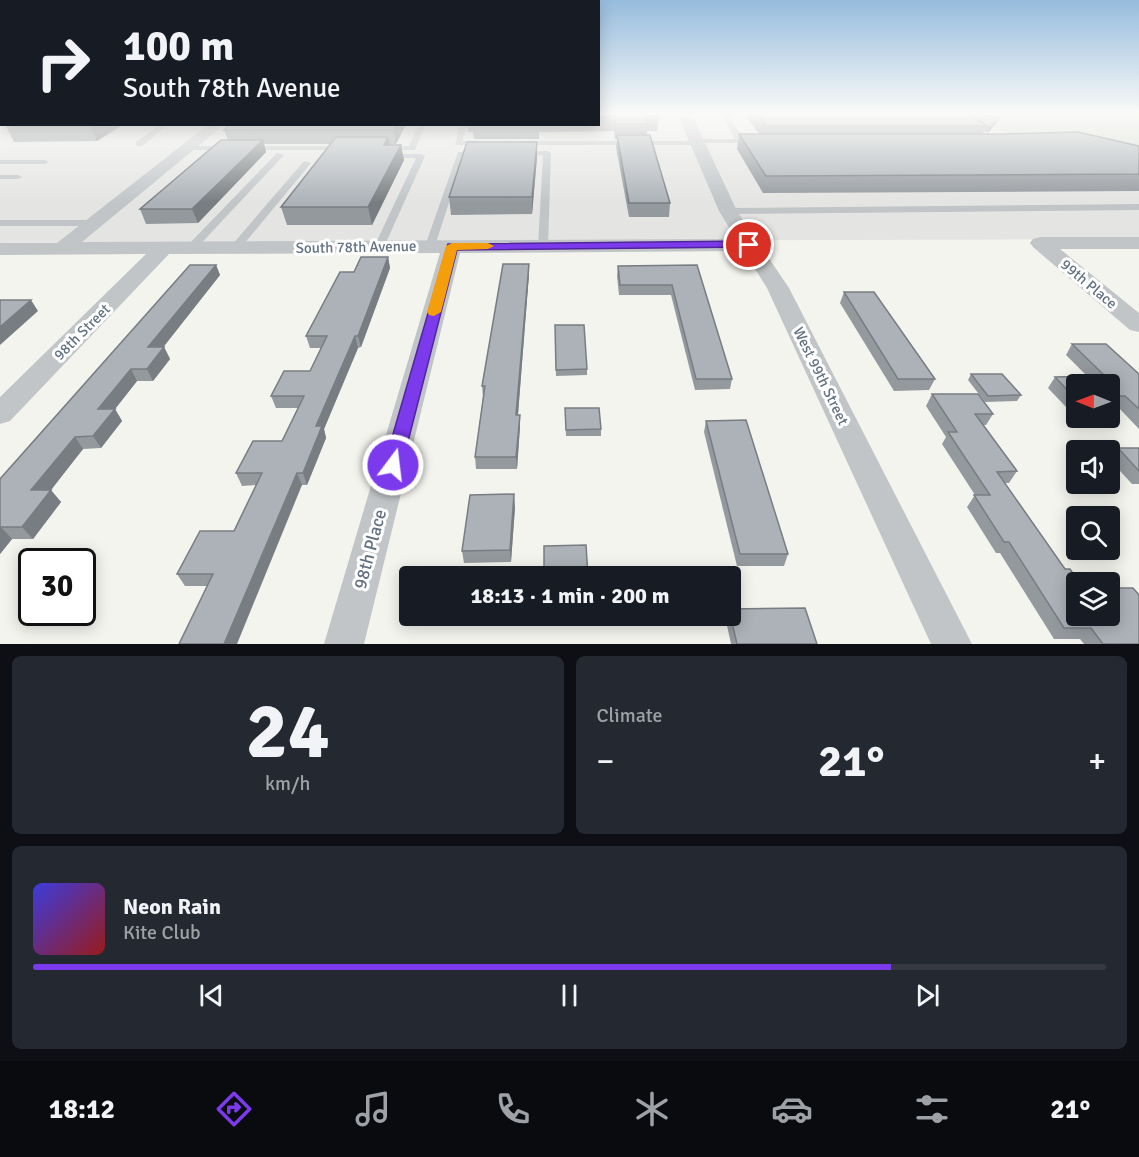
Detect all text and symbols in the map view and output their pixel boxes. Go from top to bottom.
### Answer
text: 100 m [123,21,234,72]
icon: right [24,24,102,102]
text: South 78th Avenue [123,72,341,105]
pin [723,219,774,270]
icon: arrive [732,228,765,261]
street label: South 78th Avenue [295,237,417,257]
street label: 99th Place [1057,255,1121,313]
street label: 98th Street [50,300,114,364]
street label: West 99th Street [790,324,852,428]
north arrow [1066,374,1120,428]
map controls [1066,374,1120,626]
position arrow [361,433,425,497]
button: sound [1066,440,1120,494]
button: search [1066,506,1120,560]
street label: 98th Place [349,507,391,591]
speed limit sign: 30 [18,548,96,626]
button: layers [1066,572,1120,626]
text: 18:13 · 1 min · 200 m [470,582,670,609]
text: 24 [246,684,330,780]
text: Climate [597,703,662,728]
text: 21° [818,734,885,789]
text: − [597,741,614,782]
text: + [1088,741,1106,782]
text: km/h [265,771,310,796]
text: Neon Rain [123,893,221,920]
text: Kite Club [123,920,201,945]
icon: previous [195,979,228,1012]
icon: pause [553,979,586,1012]
icon: next [911,979,944,1012]
icon: directions [213,1088,255,1130]
icon: music [352,1088,394,1130]
icon: phone [492,1088,534,1130]
icon: climate [631,1088,673,1130]
icon: car [771,1088,813,1130]
icon: filters [911,1088,953,1130]
text: 18:12 [49,1093,115,1126]
text: 21° [1050,1093,1090,1126]

